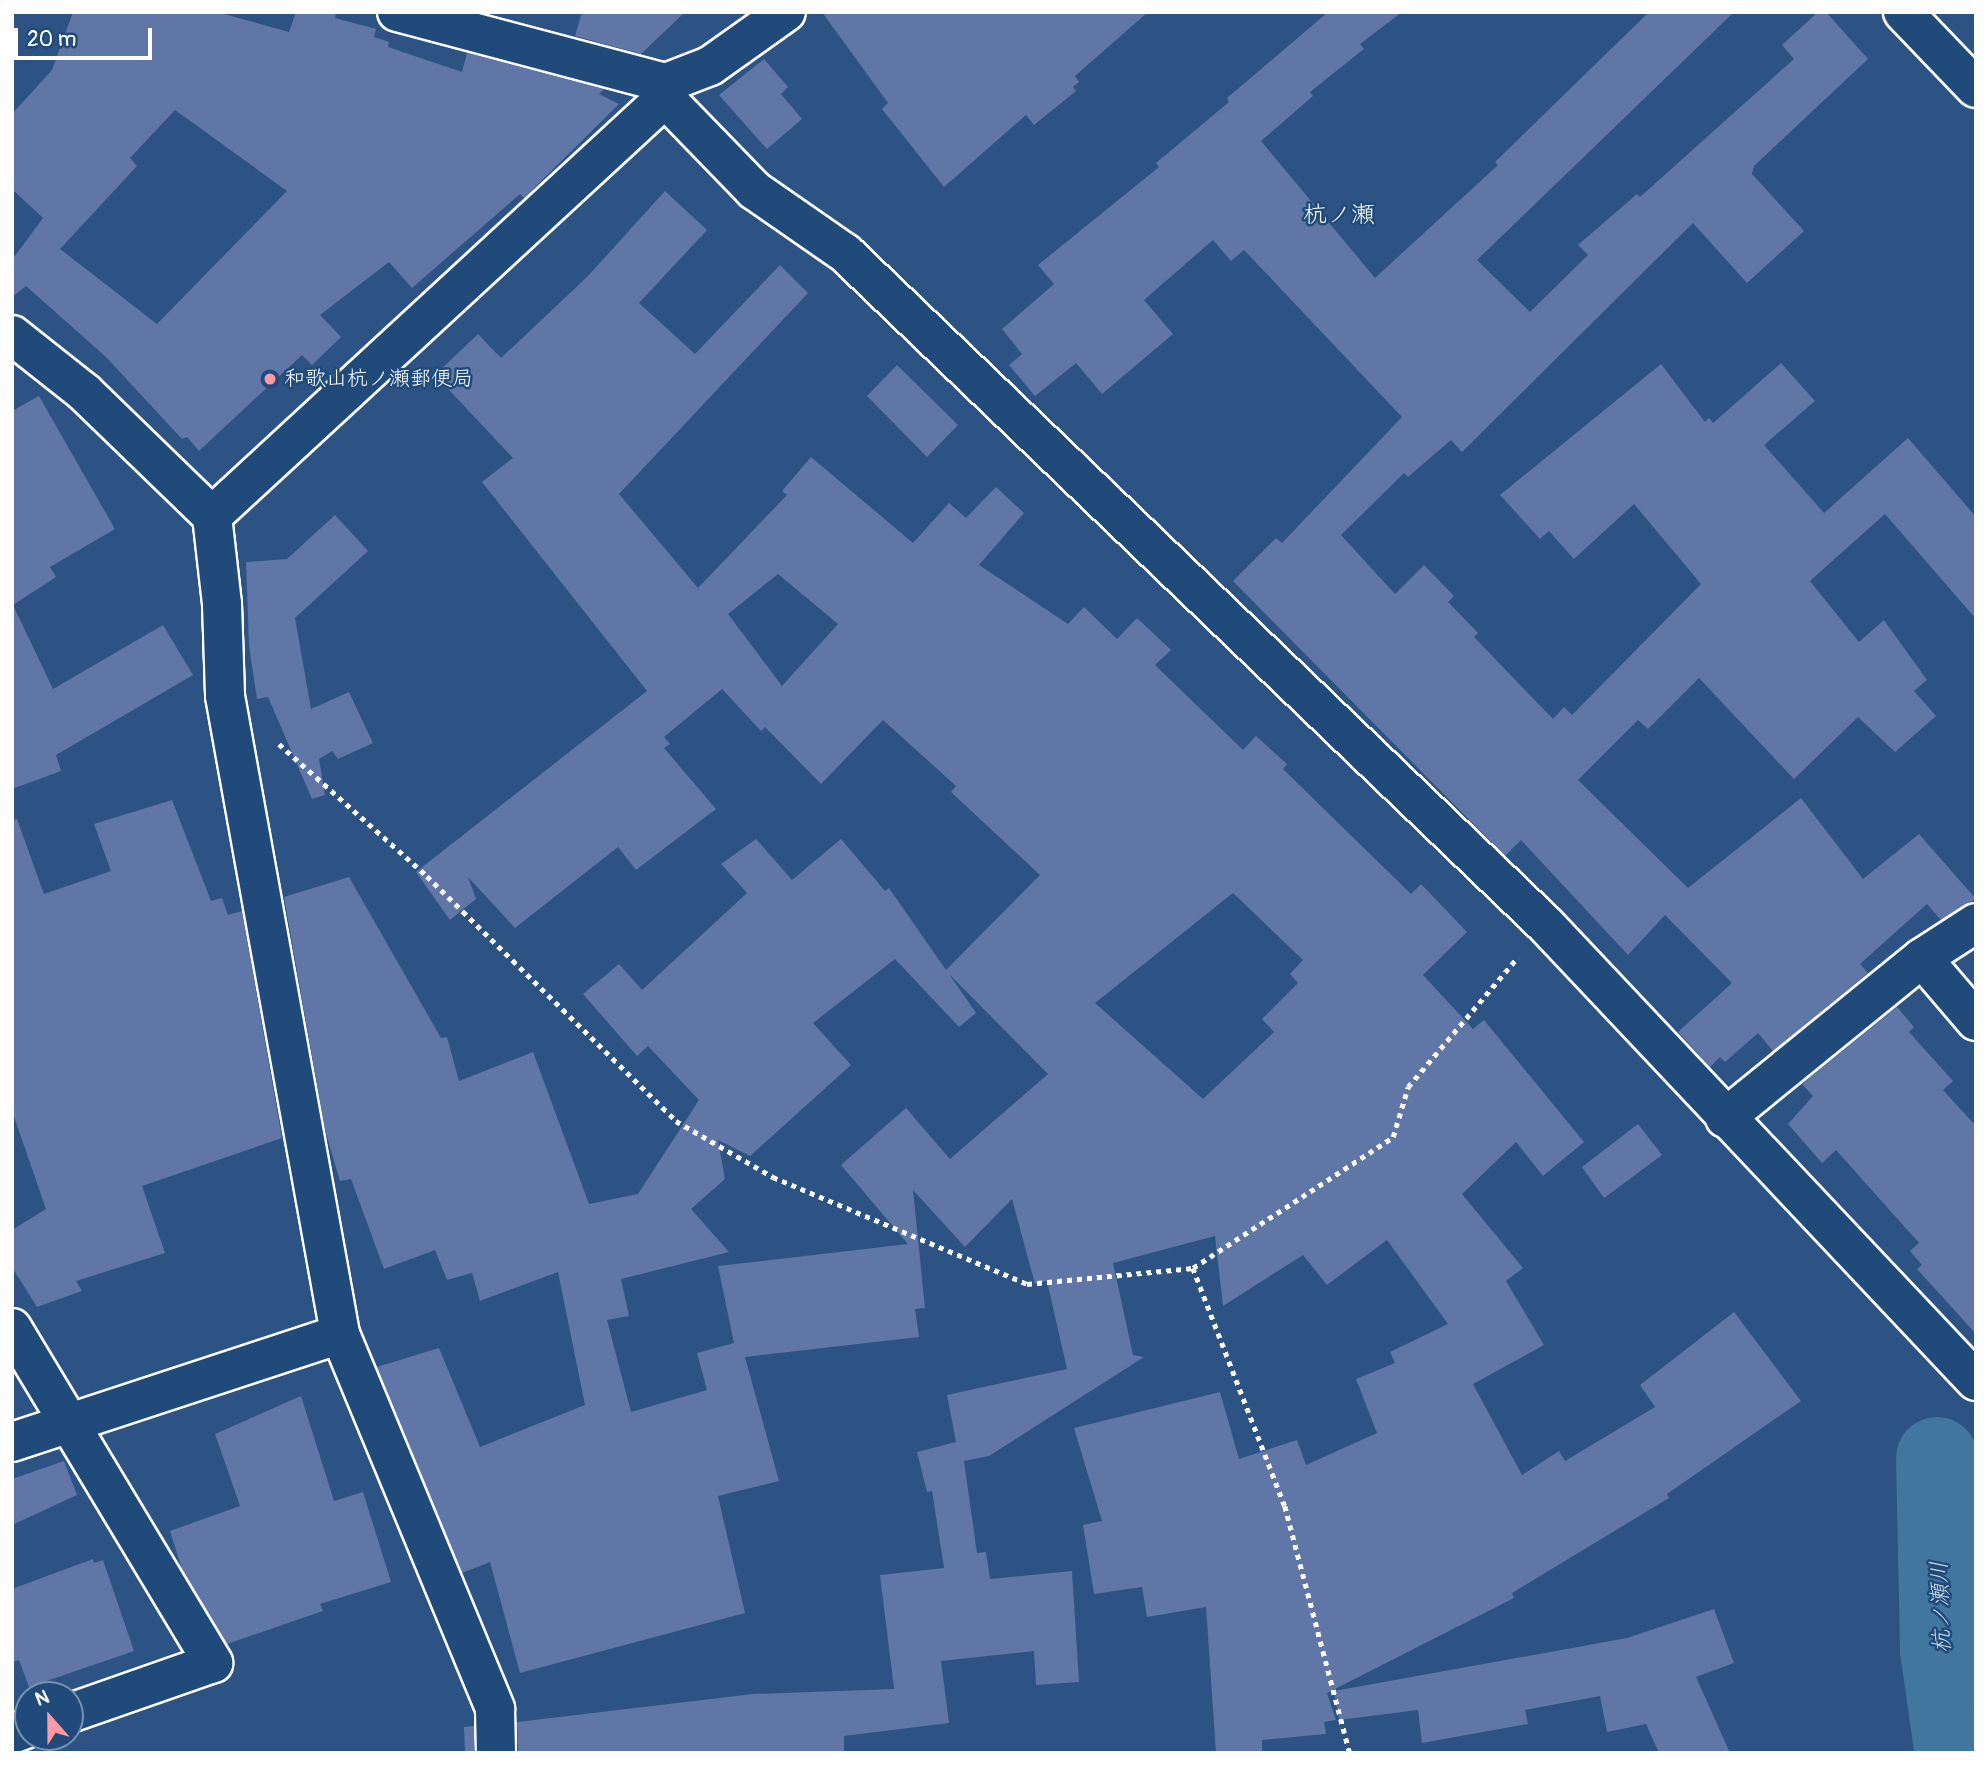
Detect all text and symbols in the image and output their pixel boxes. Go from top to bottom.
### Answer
scale bar [18,14,156,58]
text: 20 m [27,26,76,53]
district label: 杭ノ瀬 [1303,201,1375,229]
place label: 和歌山杭ノ瀬郵便局 [284,366,473,392]
marker: 和歌山杭ノ瀬郵便局 [262,371,278,387]
water label: 杭ノ瀬川 [1926,1561,1956,1653]
north arrow [14,1681,84,1751]
text: N [32,1685,52,1712]

